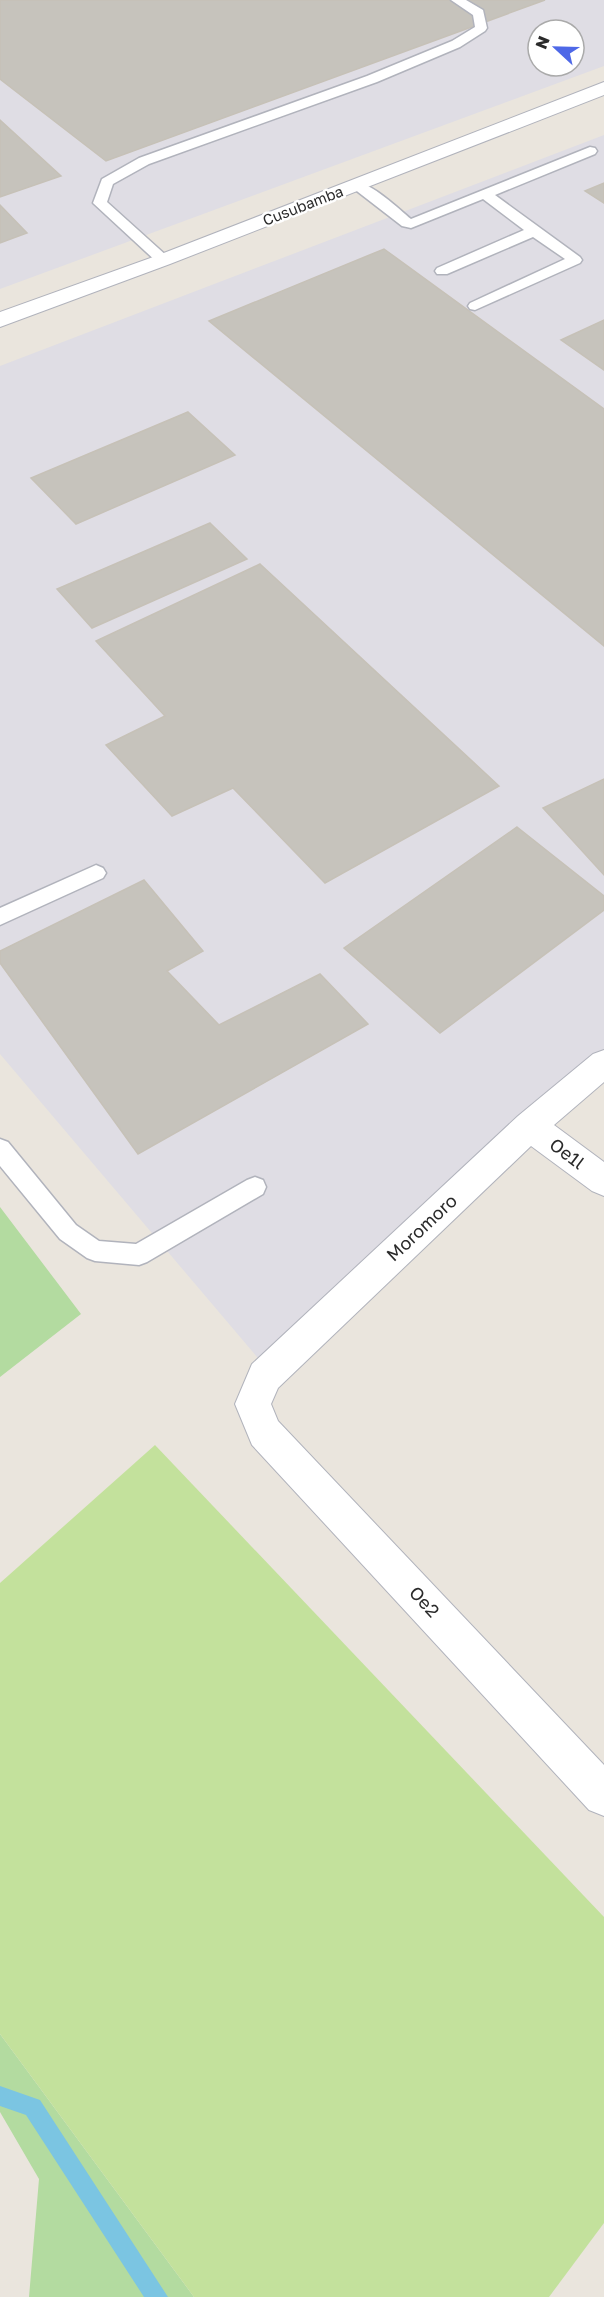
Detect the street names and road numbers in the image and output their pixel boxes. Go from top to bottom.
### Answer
street label: Cusubamba [260,181,346,229]
street label: Oe1l [546,1133,590,1174]
street label: Moromoro [382,1189,461,1265]
street label: Oe2 [405,1581,444,1621]

